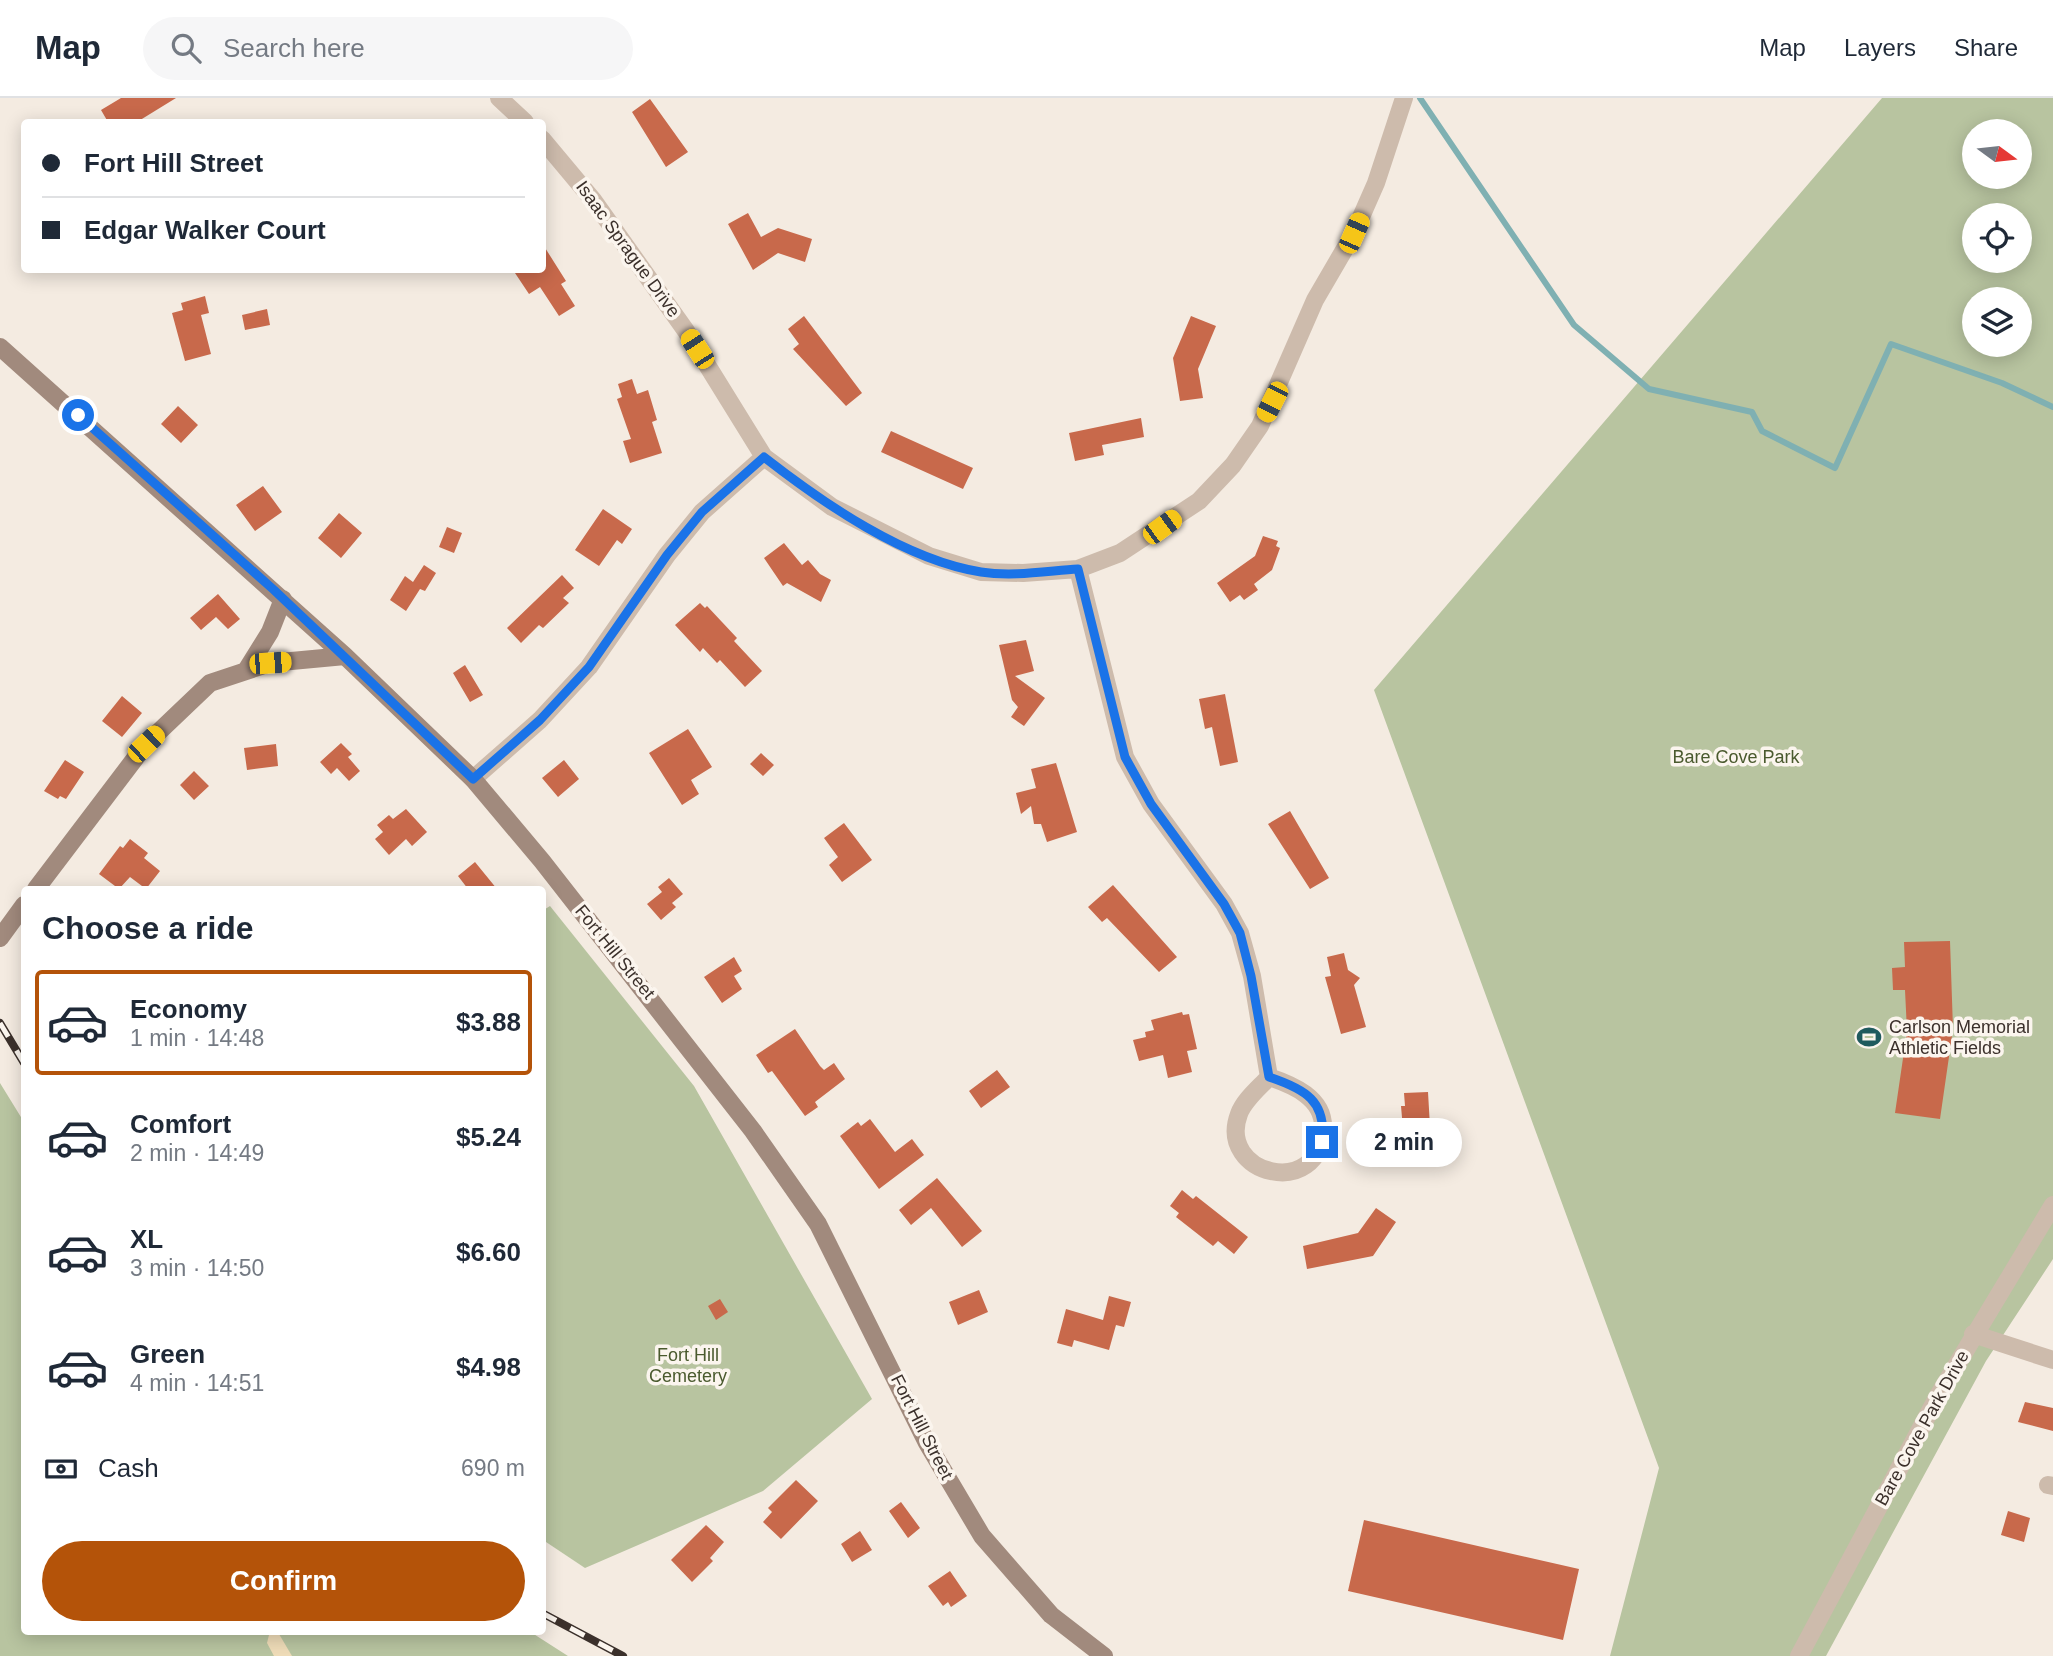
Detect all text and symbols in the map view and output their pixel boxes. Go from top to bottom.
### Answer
search box [143,17,633,80]
text: Map [35,29,101,66]
icon: search [167,29,205,67]
text: Search here [223,33,365,63]
text: Map [1759,34,1806,61]
text: Layers [1844,34,1916,61]
text: Share [1954,34,2018,61]
north arrow [1962,119,2032,189]
map controls [1962,119,2032,357]
text: Fort Hill Street [84,148,263,178]
street label: Isaac Sprague Drive [572,177,684,321]
button: locate [1962,203,2032,273]
car [1336,210,1373,256]
text: Edgar Walker Court [84,215,326,245]
button: layers [1962,287,2032,357]
car [677,326,718,372]
car [1254,379,1291,425]
route start [62,399,94,431]
car [1139,506,1186,548]
car [249,651,292,675]
car [124,722,169,766]
park label: Bare Cove Park [1672,747,1801,767]
street label: Fort Hill Street [571,901,659,1003]
text: Choose a ride [42,910,254,946]
icon: car [46,991,109,1054]
text: Economy [130,994,247,1024]
text: $3.88 [456,1007,521,1037]
place label: Carlson Memorial Athletic Fields [1889,1017,2030,1058]
sports icon: Carlson Memorial Athletic Fields [1855,1023,1883,1051]
text: 1 min · 14:48 [130,1025,264,1051]
icon: car [46,1106,109,1169]
text: Comfort [130,1109,231,1139]
callout: 2 min [1346,1118,1462,1166]
text: $5.24 [456,1122,521,1152]
route end [1306,1126,1338,1158]
text: 2 min [1374,1129,1434,1155]
text: 2 min · 14:49 [130,1140,264,1166]
icon: car [46,1221,109,1284]
text: XL [130,1224,163,1254]
text: $6.60 [456,1237,521,1267]
text: 3 min · 14:50 [130,1255,264,1281]
icon: car [46,1336,109,1399]
text: Green [130,1339,205,1369]
park label: Fort Hill Cemetery [649,1345,727,1386]
street label: Bare Cove Park Drive [1871,1347,1973,1509]
text: $4.98 [456,1352,521,1382]
text: 4 min · 14:51 [130,1370,264,1396]
street label: Fort Hill Street [887,1371,957,1483]
icon: cash [42,1450,80,1488]
text: Cash [98,1453,159,1483]
text: 690 m [461,1455,525,1481]
button: Confirm [42,1541,525,1621]

